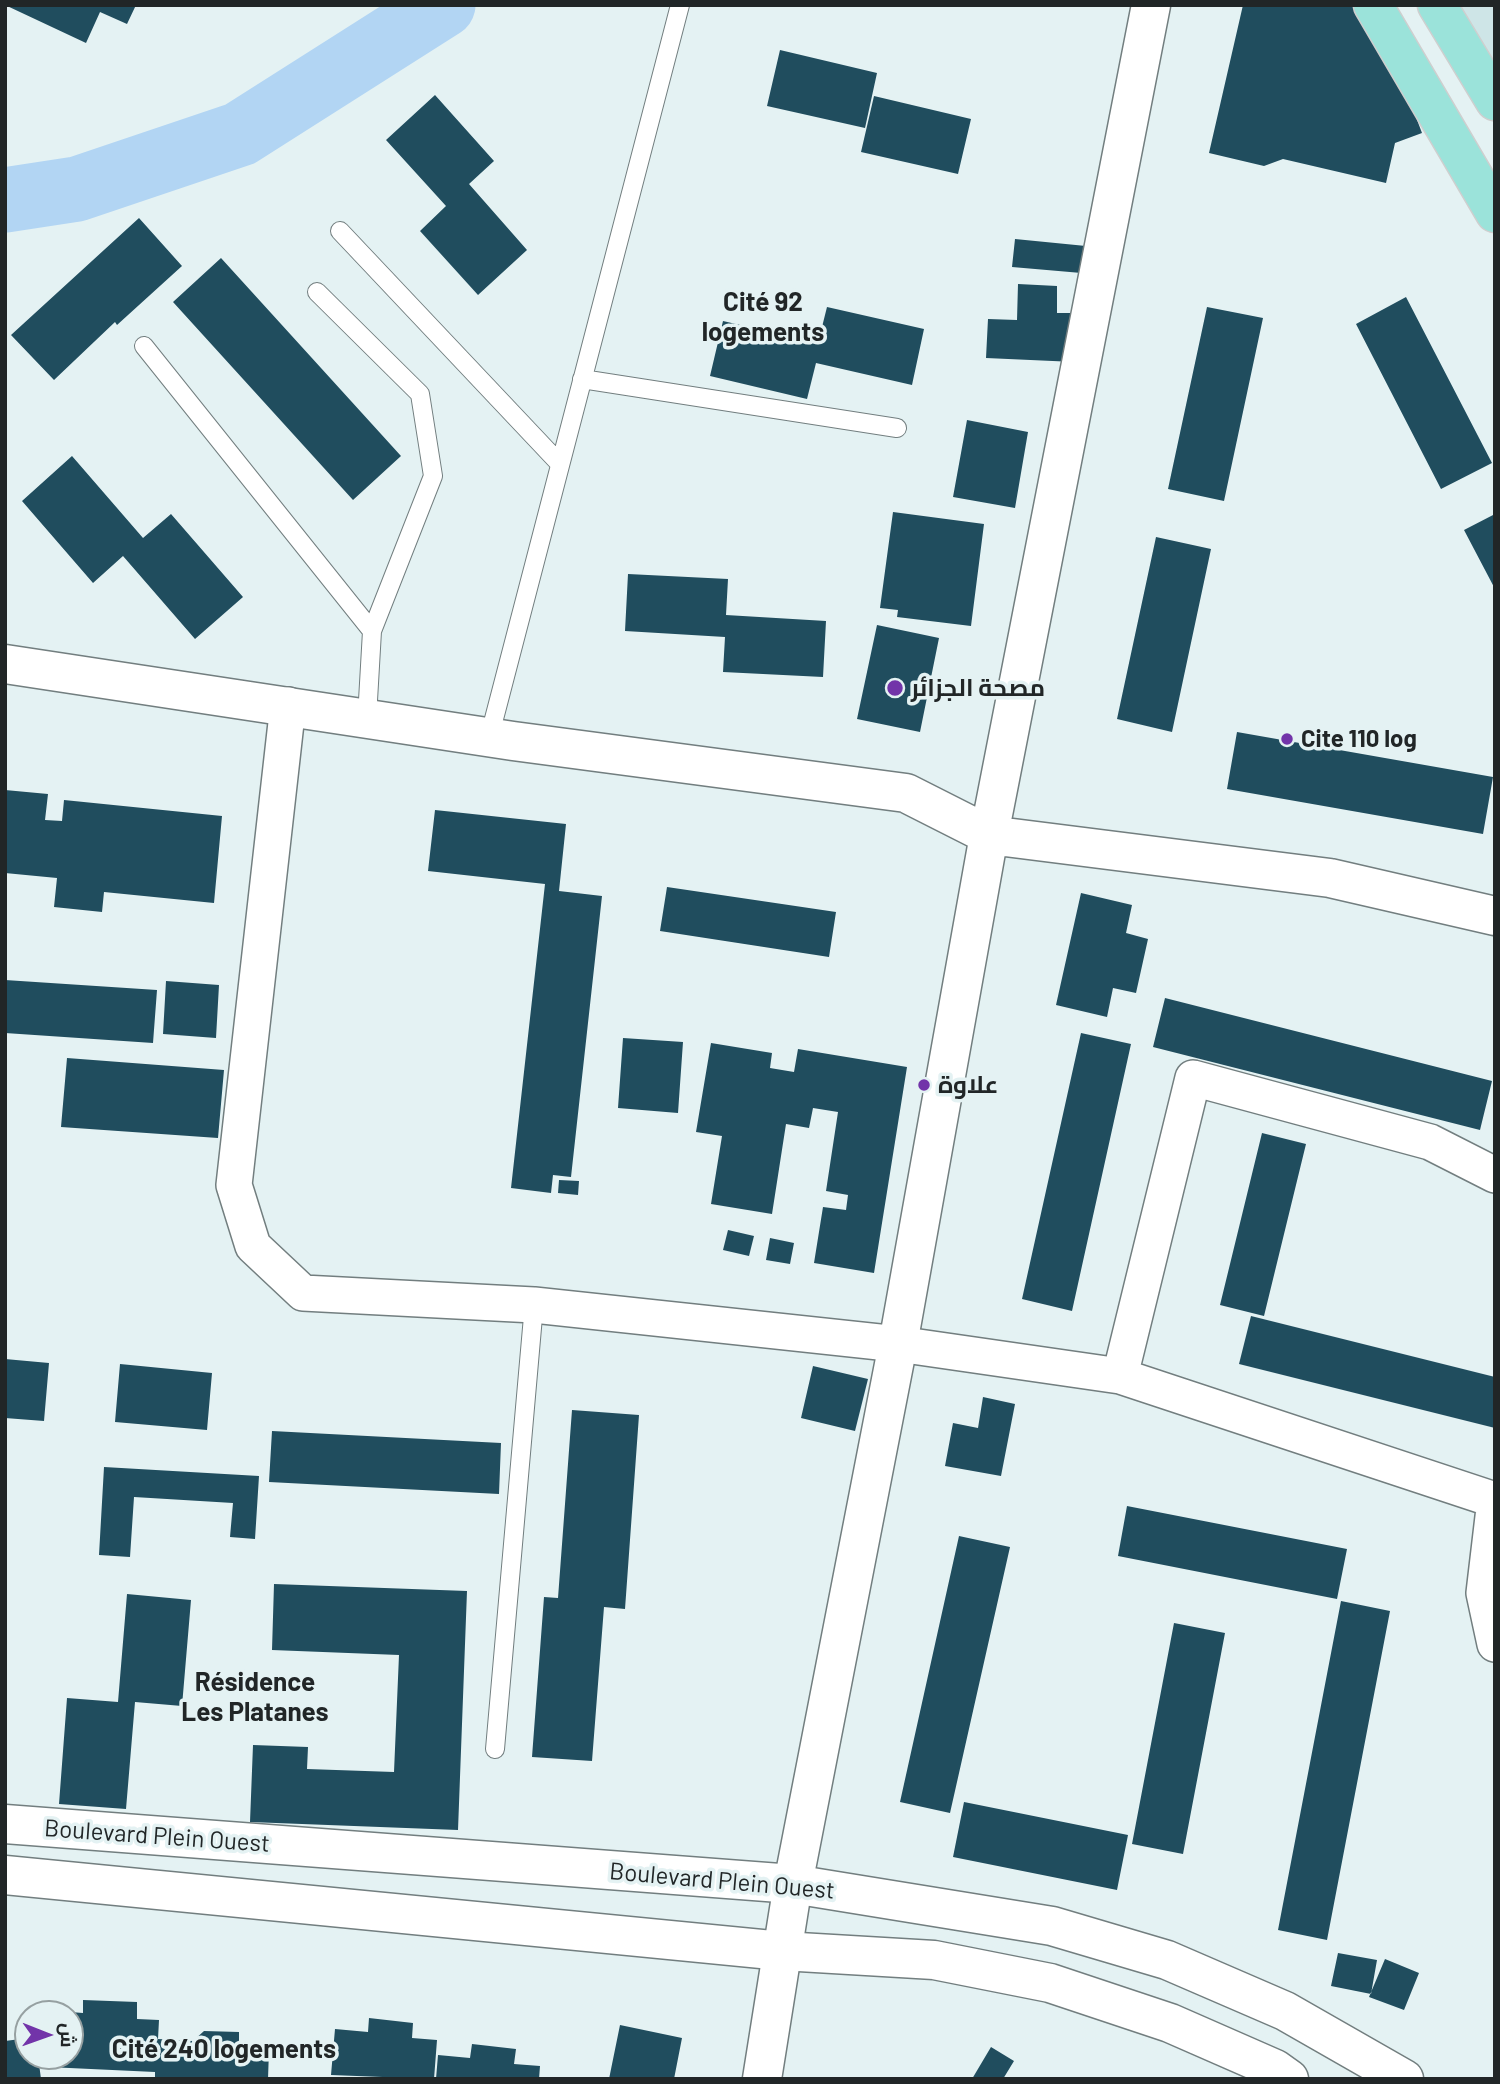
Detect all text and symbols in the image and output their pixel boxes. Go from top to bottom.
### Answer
district label: Cité 92 logements [702,286,824,348]
place label: مصحة الجزائر [911,674,1045,702]
marker: مصحة الجزائر [885,678,905,698]
place label: Cite 110 log [1301,725,1417,753]
marker: Cite 110 log [1279,731,1295,747]
place label: علاوة [938,1071,998,1099]
marker: علاوة [916,1077,932,1093]
district label: Résidence Les Platanes [181,1666,329,1728]
street label: Boulevard Plein Ouest [43,1814,271,1858]
street label: Boulevard Plein Ouest [608,1857,836,1905]
north arrow [14,2000,84,2070]
text: ش [57,2023,80,2048]
district label: Cité 240 logements [112,2033,336,2065]

